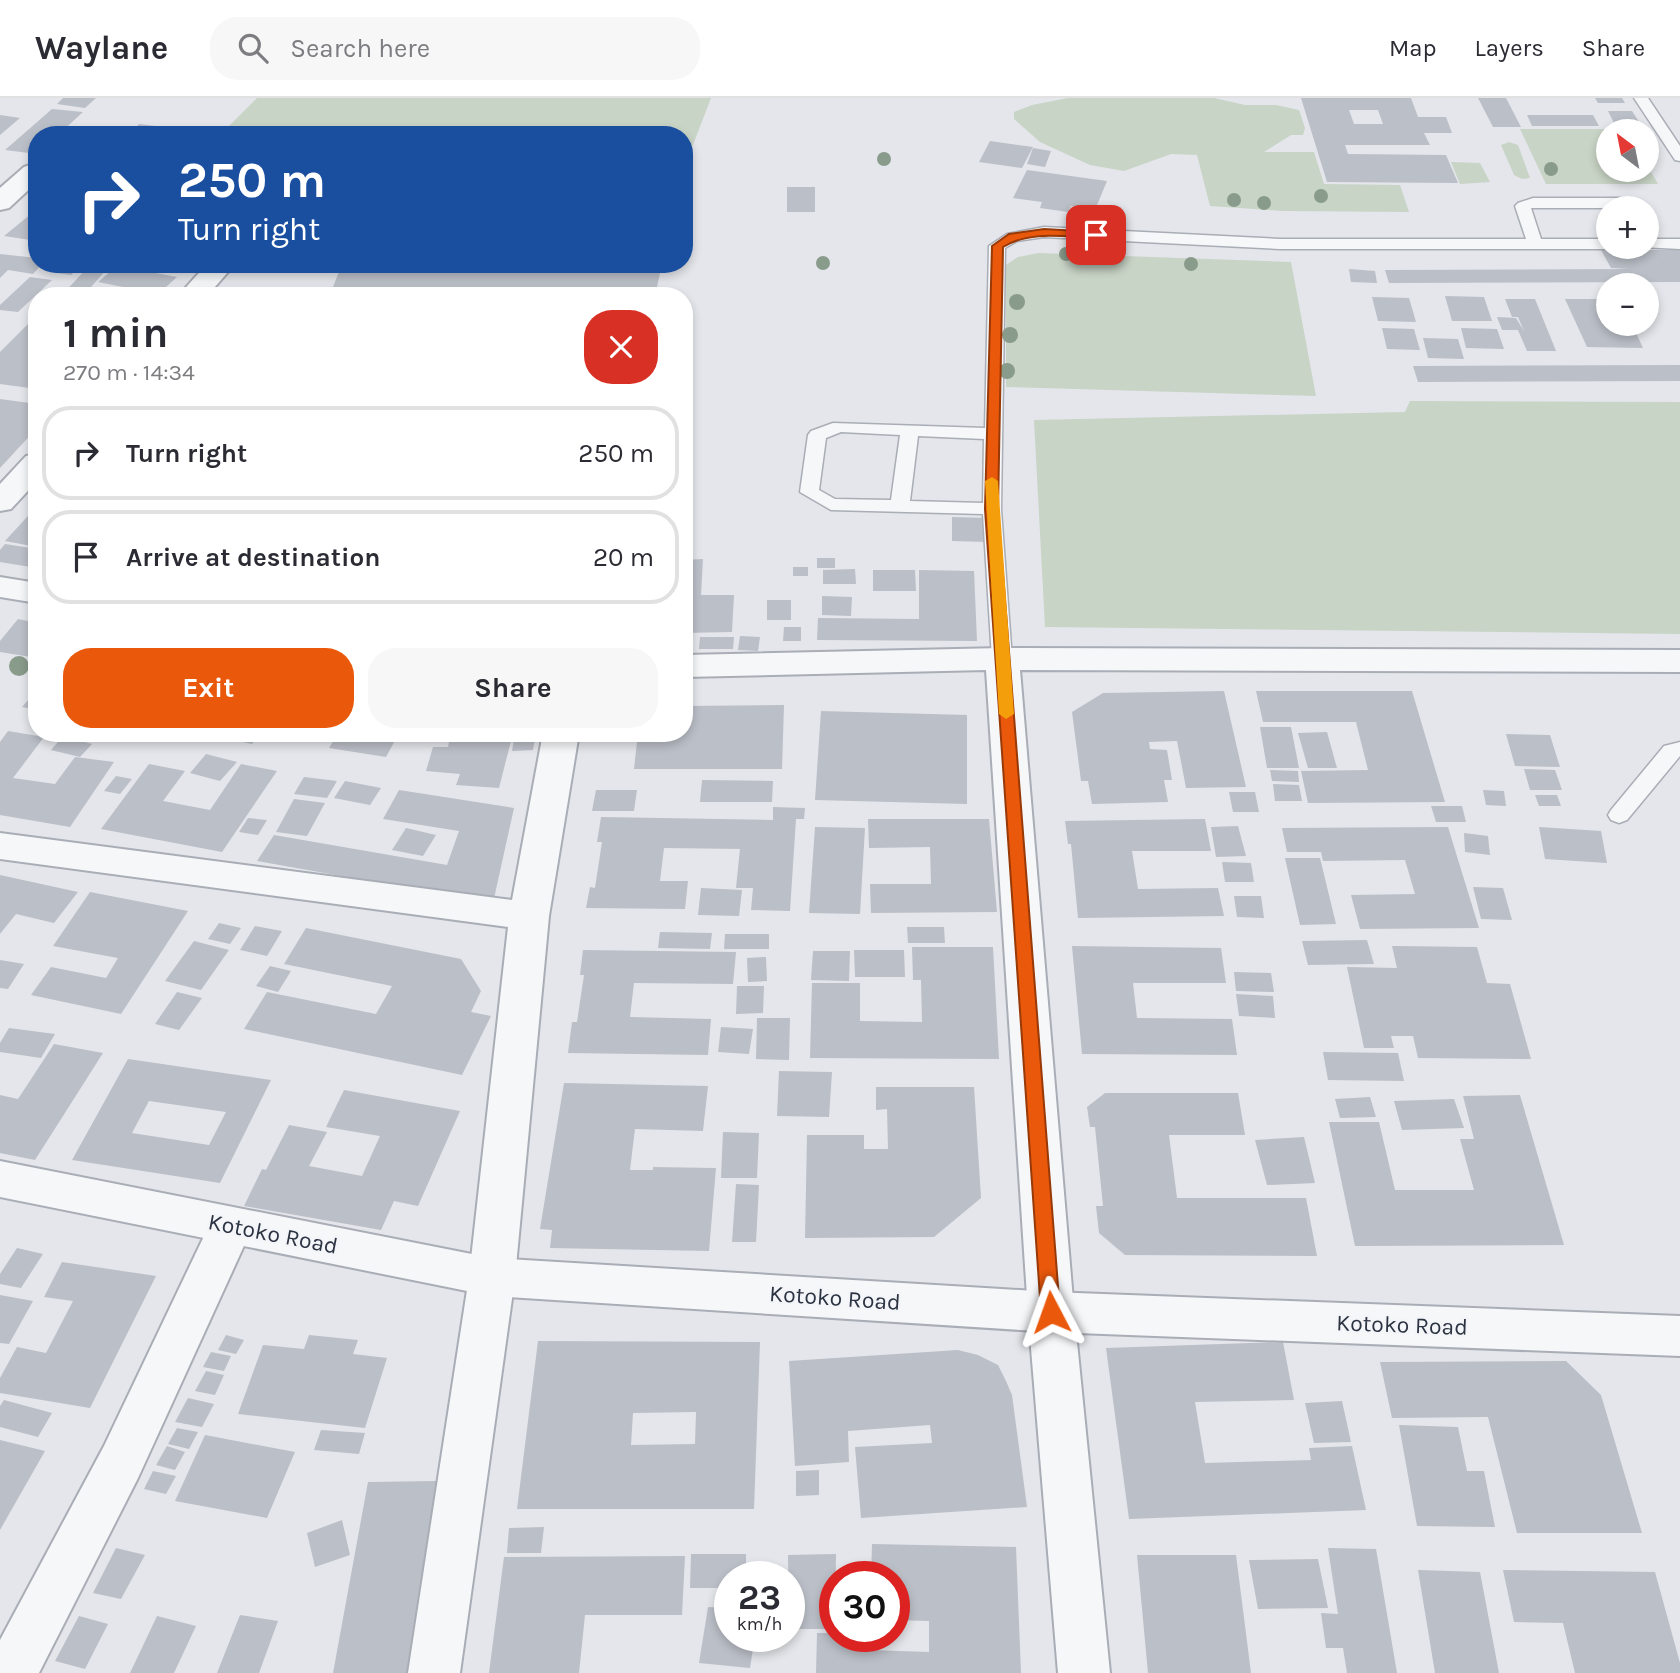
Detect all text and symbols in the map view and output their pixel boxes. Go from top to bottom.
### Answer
search box [210,17,700,80]
text: Waylane [35,29,168,67]
icon: search [234,29,272,67]
text: Search here [290,33,430,64]
text: Map [1389,34,1437,62]
text: Layers [1475,34,1544,62]
text: Share [1582,34,1645,62]
north arrow [1596,119,1659,182]
map controls [1596,119,1659,336]
text: 250 m [178,152,326,209]
icon: right [63,154,154,245]
button: + [1596,196,1659,259]
pin [1066,205,1126,265]
text: Turn right [178,211,320,248]
icon: arrive [1077,216,1115,254]
button: − [1596,273,1659,336]
text: 1 min [63,308,168,358]
button: close [584,310,658,384]
text: 270 m · 14:34 [63,359,195,386]
icon: right [67,434,105,472]
text: Turn right [126,438,247,469]
text: 250 m [578,438,654,469]
icon: arrive [67,538,105,576]
text: Arrive at destination [126,542,380,573]
text: 20 m [593,542,654,573]
button: Exit [63,648,354,728]
button: Share [368,648,658,728]
street label: Kotoko Road [206,1208,340,1260]
position arrow [1014,1275,1088,1349]
street label: Kotoko Road [768,1280,902,1316]
street label: Kotoko Road [1336,1309,1468,1341]
speed limit sign: 30 [819,1561,910,1652]
text: 23 [738,1577,781,1618]
text: km/h [737,1613,782,1635]

